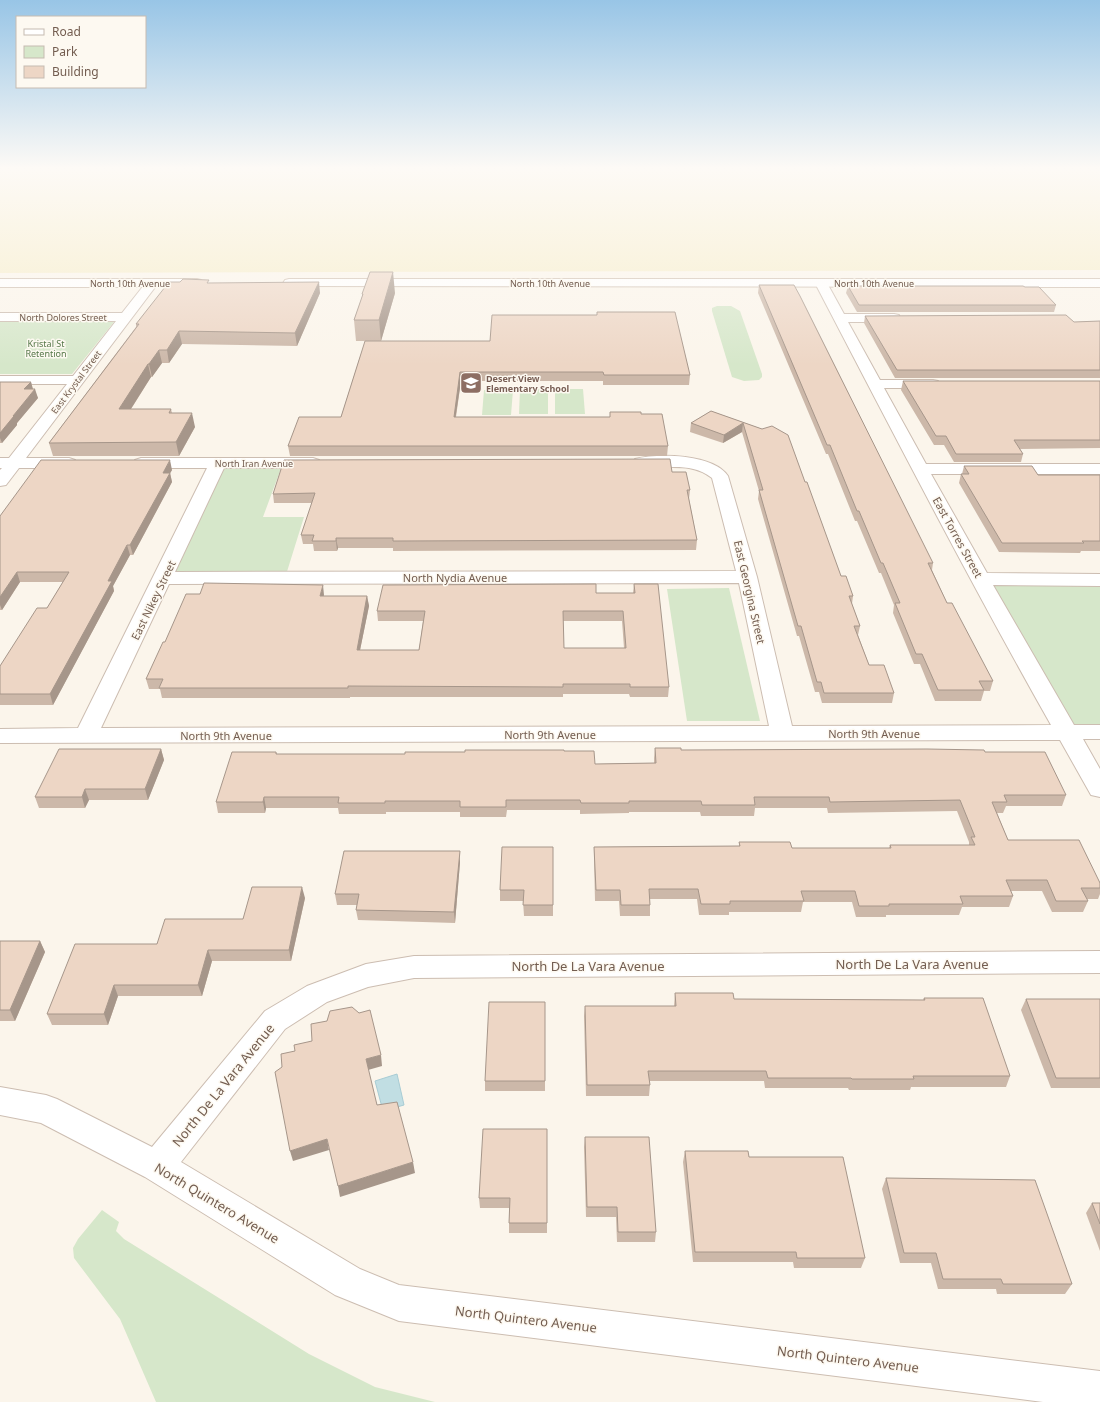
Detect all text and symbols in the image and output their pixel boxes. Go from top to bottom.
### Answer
legend [16,16,146,88]
text: Road [52,23,81,40]
text: Park [52,43,78,60]
text: Building [52,63,99,80]
street label: North 10th Avenue [90,277,170,290]
street label: North 10th Avenue [510,277,590,290]
street label: North 10th Avenue [834,277,914,290]
street label: North Dolores Street [19,311,107,324]
park label: Kristal St Retention [25,337,67,360]
street label: East Krystal Street [48,347,105,416]
school or university icon: Desert View Elementary School [458,370,484,396]
place label: Desert View Elementary School [486,372,570,395]
street label: North Iran Avenue [215,457,293,470]
street label: East Torres Street [930,494,986,580]
street label: East Georgina Street [731,539,769,645]
street label: East Nikey Street [127,558,179,642]
street label: North Nydia Avenue [403,570,507,585]
street label: North 9th Avenue [828,726,920,741]
street label: North 9th Avenue [504,727,596,742]
street label: North 9th Avenue [180,728,272,743]
street label: North De La Vara Avenue [835,955,989,973]
street label: North De La Vara Avenue [511,957,665,975]
street label: North De La Vara Avenue [168,1020,278,1150]
street label: North Quintero Avenue [151,1159,283,1247]
street label: North Quintero Avenue [454,1301,598,1337]
street label: North Quintero Avenue [776,1341,920,1377]

